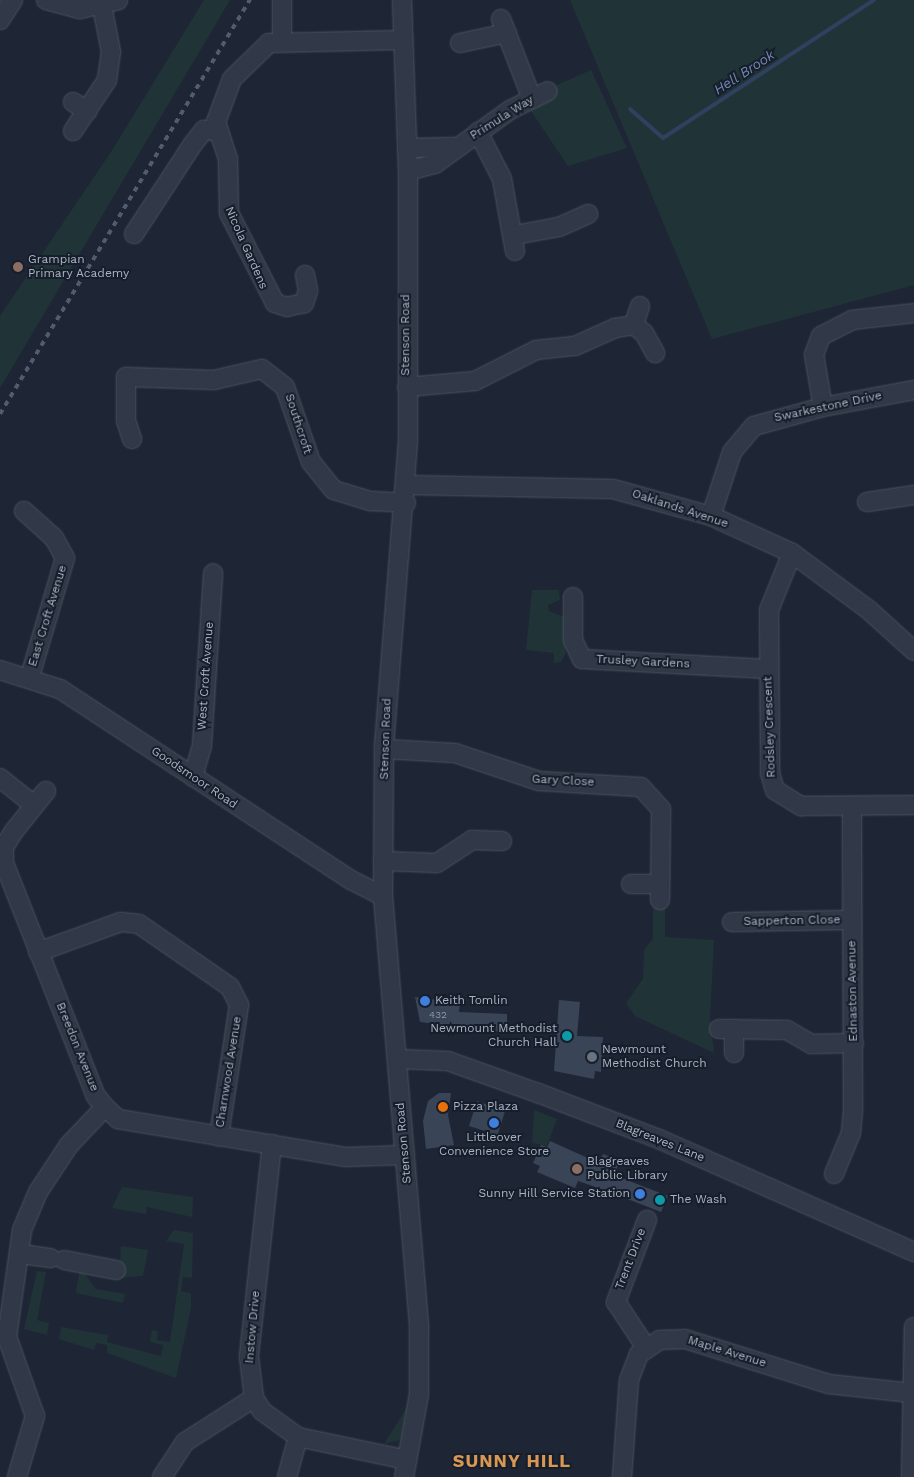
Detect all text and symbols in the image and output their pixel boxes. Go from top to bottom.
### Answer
water label: Hell Brook [710,46,778,98]
street label: Primula Way [467,93,537,143]
street label: Nicola Gardens [221,204,271,292]
place label: Grampian Primary Academy [28,253,130,281]
marker: Grampian Primary Academy [12,261,24,273]
street label: Stenson Road [399,294,413,376]
street label: Swarkestone Drive [773,389,883,425]
street label: Southcroft [282,392,314,456]
street label: Oaklands Avenue [630,487,730,531]
street label: East Croft Avenue [26,563,70,669]
street label: West Croft Avenue [195,621,217,731]
street label: Trusley Gardens [596,652,690,672]
street label: Rodsley Crescent [761,676,779,778]
street label: Stenson Road [377,698,395,780]
street label: Goodsmoor Road [148,744,240,812]
street label: Gary Close [531,772,595,790]
street label: Sapperton Close [743,913,841,929]
street label: Ednaston Avenue [845,940,861,1042]
place label: Keith Tomlin [435,994,508,1008]
marker: Keith Tomlin [419,995,431,1007]
street label: Breedon Avenue [53,1000,101,1094]
house number: 432 [429,1009,447,1021]
street label: Charnwood Avenue [213,1015,245,1129]
place label: Newmount Methodist Church Hall [430,1022,557,1050]
marker: Newmount Methodist Church Hall [561,1030,573,1042]
place label: Newmount Methodist Church [602,1043,707,1071]
marker: Newmount Methodist Church [586,1051,598,1063]
place label: Pizza Plaza [453,1100,518,1114]
marker: Pizza Plaza [437,1101,449,1113]
street label: Stenson Road [393,1102,415,1184]
marker: Littleover Convenience Store [488,1117,500,1129]
street label: Blagreaves Lane [613,1117,707,1165]
place label: Littleover Convenience Store [439,1131,549,1159]
place label: Blagreaves Public Library [587,1155,667,1183]
marker: Blagreaves Public Library [571,1163,583,1175]
place label: Sunny Hill Service Station [478,1187,630,1201]
marker: Sunny Hill Service Station [634,1188,646,1200]
place label: The Wash [670,1193,727,1207]
marker: The Wash [654,1194,666,1206]
street label: Trent Drive [613,1226,649,1292]
street label: Instow Drive [243,1290,263,1364]
street label: Maple Avenue [686,1333,768,1371]
district label: SUNNY HILL [451,1450,573,1472]

